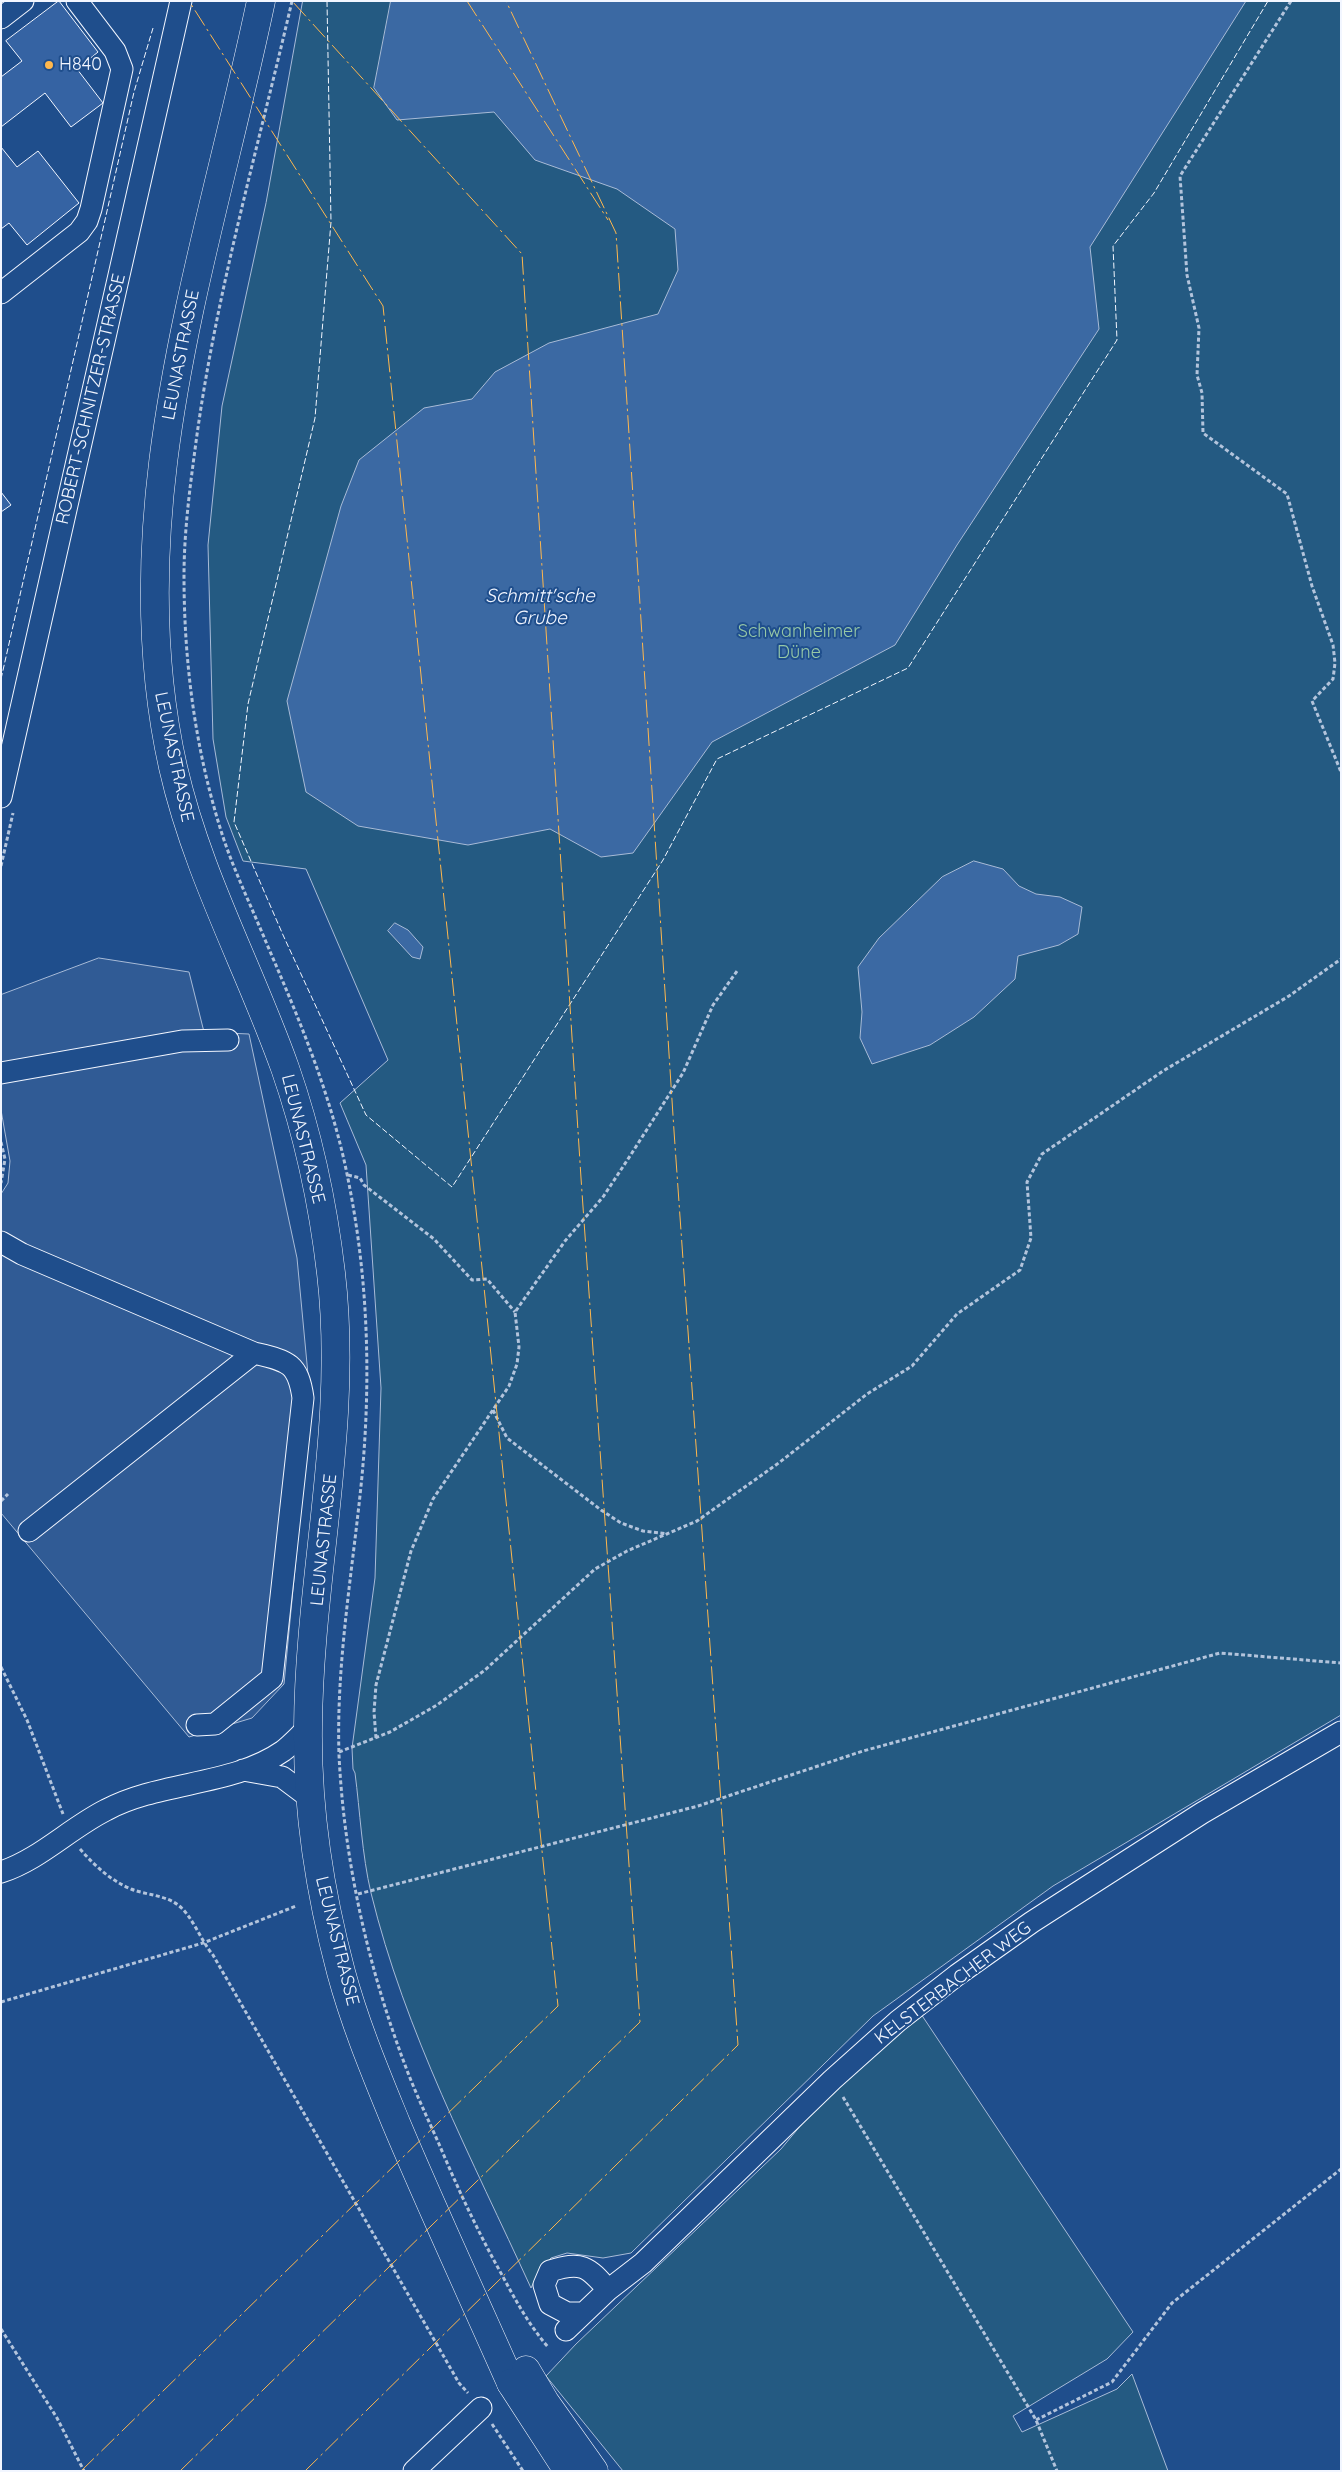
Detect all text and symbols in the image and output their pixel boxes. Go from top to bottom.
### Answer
place label: H840 [59,54,102,76]
marker: H840 [43,59,55,71]
street label: ROBERT-SCHNITZER-STRASSE [52,272,130,526]
street label: LEUNASTRASSE [158,288,204,422]
water label: Schmitt'sche Grube [485,585,595,629]
park label: Schwanheimer Düne [738,621,860,664]
street label: LEUNASTRASSE [150,690,198,824]
street label: LEUNASTRASSE [276,1072,330,1206]
street label: LEUNASTRASSE [306,1473,342,1607]
street label: LEUNASTRASSE [310,1874,364,2008]
street label: KELSTERBACHER WEG [870,1917,1036,2049]

